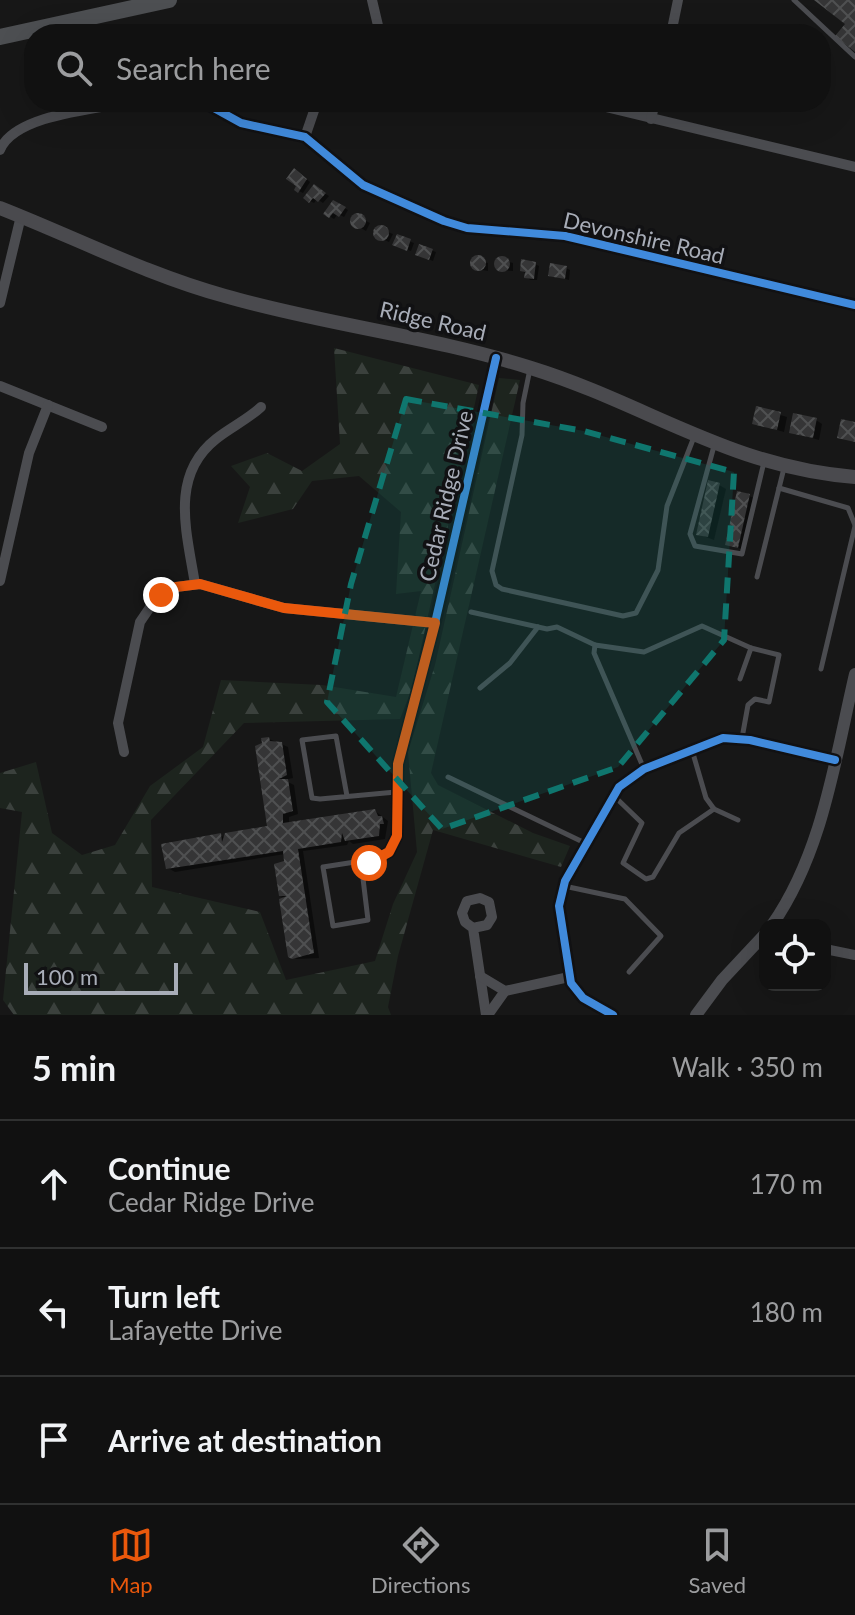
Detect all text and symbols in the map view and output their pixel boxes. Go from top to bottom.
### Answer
search box [24,24,831,112]
icon: search [52,46,96,90]
text: Search here [116,50,271,86]
street label: Devonshire Road [561,206,727,269]
street label: Ridge Road [377,295,489,346]
street label: Cedar Ridge Drive [413,408,478,584]
route end [143,577,179,613]
route start [351,845,387,881]
map controls [759,919,831,991]
button: locate [759,919,831,991]
scale bar [24,959,178,995]
text: 100 m [36,963,98,990]
text: 5 min [32,1047,116,1088]
text: Walk · 350 m [672,1051,823,1083]
text: Continue [108,1150,231,1186]
icon: ahead [32,1162,76,1206]
text: 170 m [750,1168,823,1200]
text: Cedar Ridge Drive [108,1186,314,1218]
text: Turn left [108,1278,220,1314]
icon: left [32,1290,76,1334]
text: 180 m [750,1296,823,1328]
text: Lafayette Drive [108,1314,282,1346]
icon: arrive [32,1418,76,1462]
text: Arrive at destination [108,1422,382,1458]
tab: Map [109,1523,153,1598]
tab: Directions [371,1523,470,1598]
tab: Saved [688,1523,746,1598]

